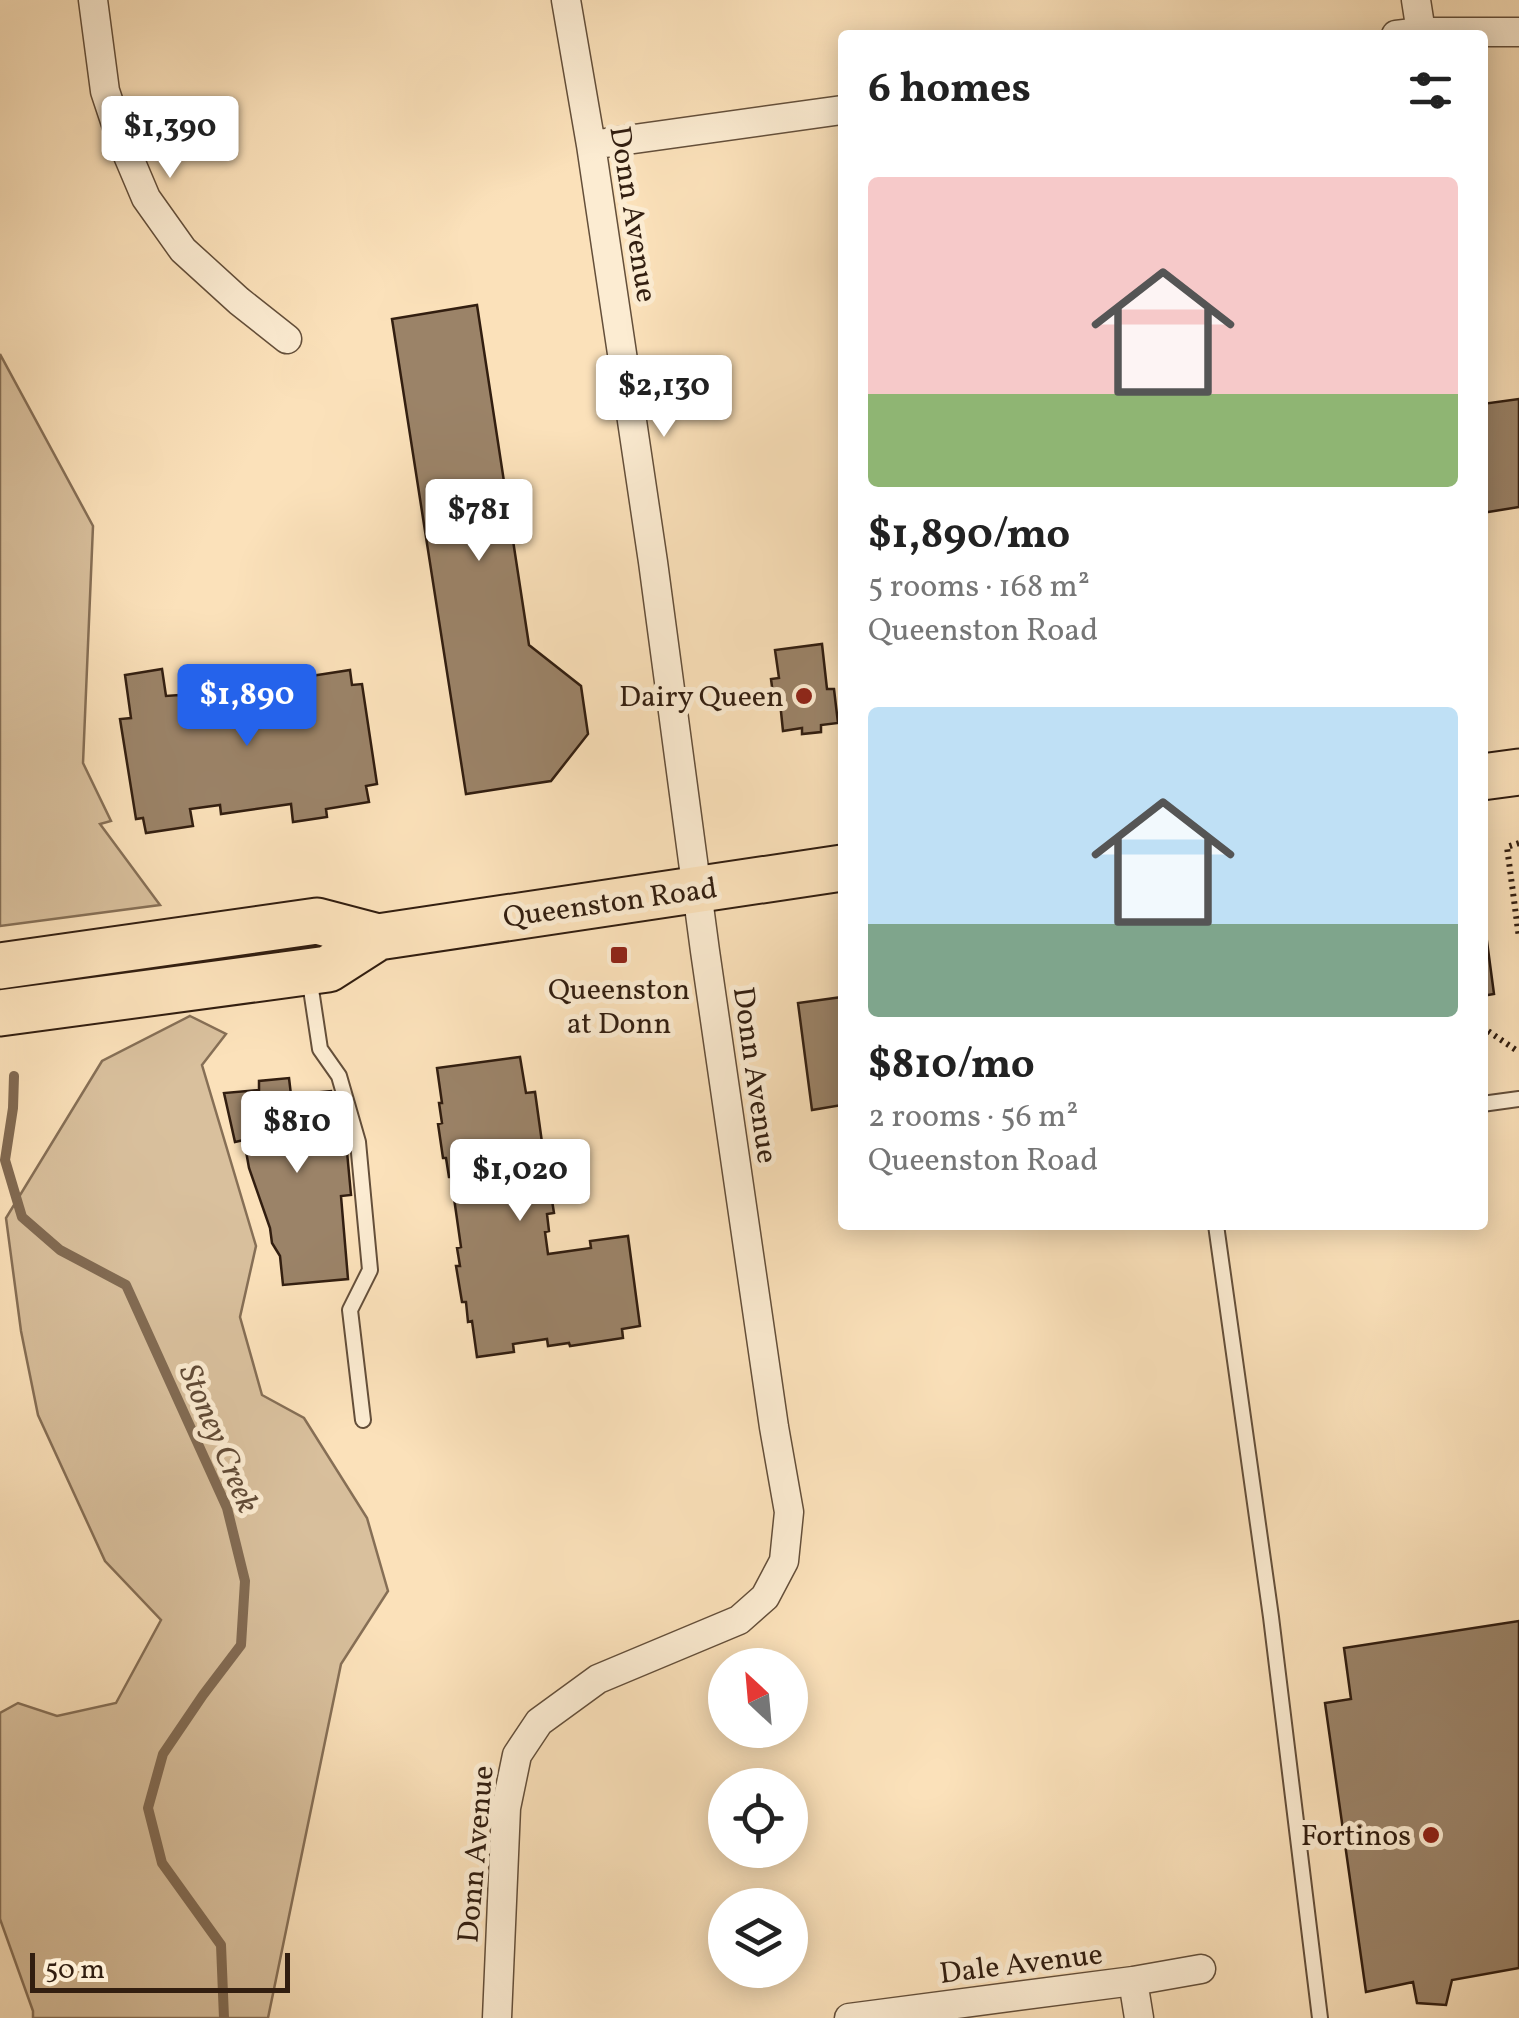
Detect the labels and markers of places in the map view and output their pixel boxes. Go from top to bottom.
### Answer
pin: $1,390 [89,96,251,181]
pin: $2,130 [583,355,745,440]
pin: $781 [420,479,538,564]
pin: $1,890 [166,664,328,749]
place label: Dairy Queen [619,677,784,719]
marker: Dairy Queen [793,685,815,707]
marker: Queenston at Donn [608,944,630,966]
place label: Queenston at Donn [548,970,690,1046]
pin: $810 [238,1091,356,1176]
pin: $1,020 [439,1139,601,1224]
place label: Fortinos [1301,1816,1411,1858]
marker: Fortinos [1420,1824,1442,1846]

